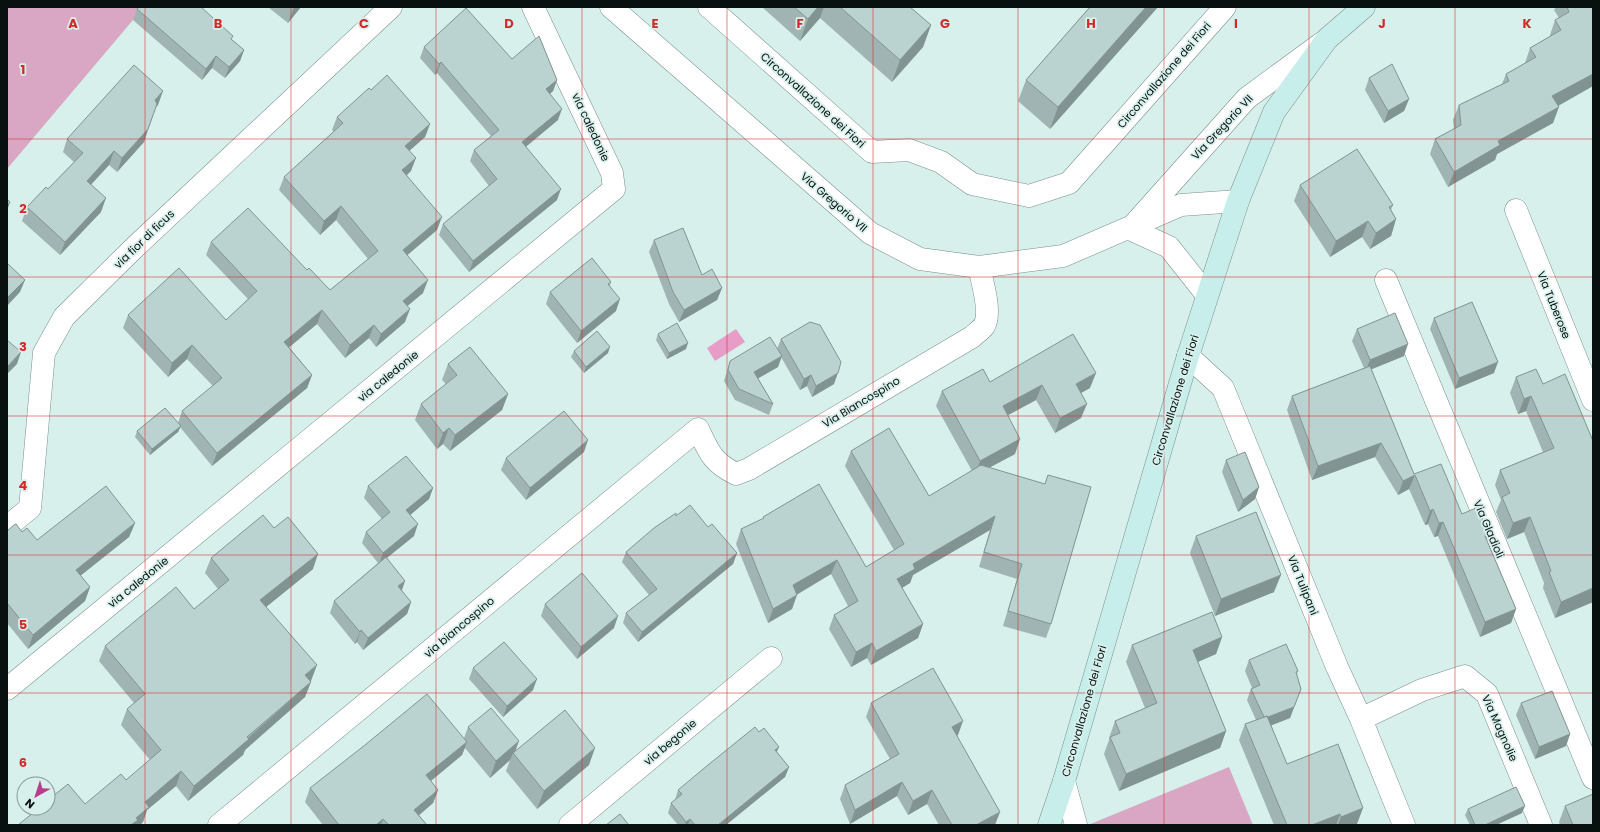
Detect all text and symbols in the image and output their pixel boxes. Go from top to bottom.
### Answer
text: A [68,14,78,33]
text: B [214,14,223,33]
text: C [359,14,369,33]
text: D [504,14,514,33]
text: E [651,14,659,33]
text: F [796,14,804,33]
text: G [940,14,950,33]
text: H [1086,14,1096,33]
text: I [1234,14,1238,33]
text: J [1378,14,1386,33]
text: K [1522,14,1532,33]
street label: Circonvallazione dei Fiori [1113,18,1215,132]
street label: Circonvallazione dei Fiori [757,49,869,152]
text: 1 [21,60,25,79]
street label: via caledonie [568,90,614,164]
street label: Via Gregorio VII [1187,91,1257,163]
street label: Via Gregorio VII [797,168,871,236]
text: 2 [19,199,27,218]
street label: via fior di ficus [110,206,178,272]
street label: Via Tuberose [1533,269,1575,341]
street label: Circonvallazione dei Fiori [1147,332,1203,467]
text: 3 [19,337,27,356]
street label: via caledonie [354,346,422,405]
street label: Via Biancospino [819,372,903,432]
text: 4 [19,476,28,495]
street label: Via Gladioli [1470,497,1509,561]
street label: via caledonie [104,552,172,611]
street label: Via Tulipani [1284,553,1322,618]
street label: via biancospino [420,593,498,661]
text: 5 [19,615,27,634]
street label: Circonvallazione dei Fiori [1058,643,1111,779]
street label: Via Magnolie [1478,692,1522,764]
street label: via begonie [640,715,700,769]
text: 6 [19,753,27,772]
north arrow [16,776,56,816]
text: N [21,795,38,813]

